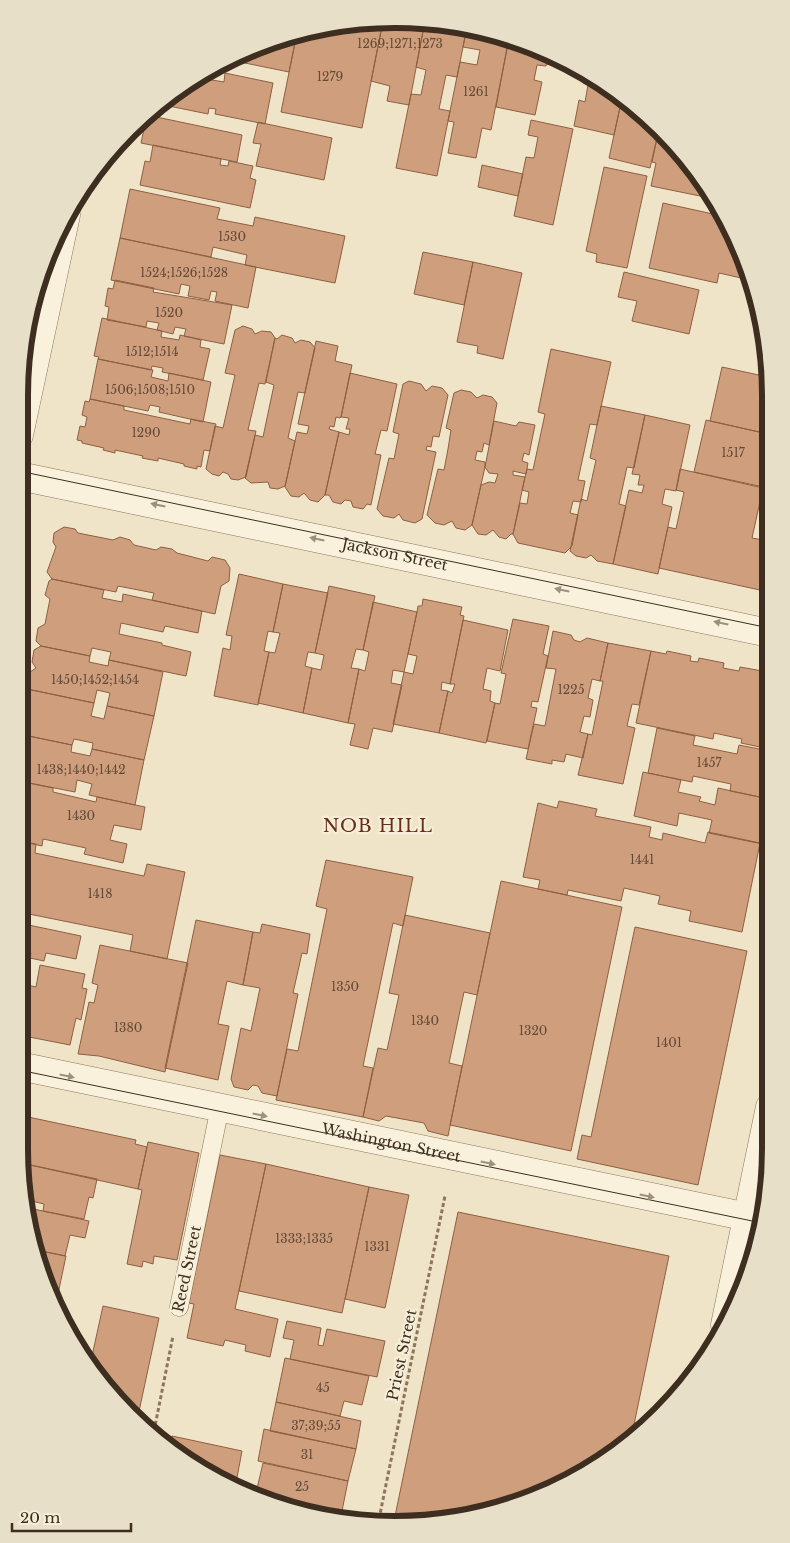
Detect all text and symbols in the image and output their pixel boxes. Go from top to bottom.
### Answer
house number: 1269;1271;1273 [357,36,443,51]
house number: 1279 [317,69,343,84]
house number: 1261 [463,84,489,99]
house number: 1530 [218,229,246,244]
house number: 1524;1526;1528 [140,265,228,280]
house number: 1520 [155,305,183,320]
house number: 1512;1514 [125,344,179,359]
house number: 1506;1508;1510 [105,382,195,397]
house number: 1290 [131,425,161,440]
house number: 1517 [721,445,746,460]
one-way arrow [151,501,166,509]
street label: Jackson Street [338,533,450,575]
one-way arrow [309,534,325,542]
one-way arrow [555,586,570,594]
one-way arrow [714,619,729,627]
house number: 1450;1452;1454 [51,672,139,687]
house number: 1225 [558,682,585,697]
house number: 1457 [696,755,723,770]
house number: 1438;1440;1442 [36,762,126,777]
house number: 1430 [67,808,95,823]
district label: NOB HILL [323,815,433,837]
house number: 1441 [630,852,654,867]
house number: 1418 [88,886,113,901]
house number: 1350 [331,979,359,994]
house number: 1340 [411,1013,439,1028]
house number: 1380 [114,1020,142,1035]
house number: 1320 [519,1023,547,1038]
house number: 1401 [656,1035,682,1050]
one-way arrow [59,1072,75,1080]
one-way arrow [252,1112,268,1120]
street label: Washington Street [319,1119,463,1166]
one-way arrow [480,1159,495,1167]
one-way arrow [639,1192,654,1200]
street label: Reed Street [168,1223,205,1314]
house number: 1333;1335 [275,1231,333,1246]
house number: 1331 [364,1239,390,1254]
street label: Priest Street [383,1307,421,1402]
house number: 45 [316,1380,330,1395]
house number: 37;39;55 [291,1418,341,1433]
house number: 31 [301,1447,313,1462]
house number: 25 [295,1479,309,1494]
scale bar [12,1500,131,1532]
text: 20 m [20,1508,60,1527]

